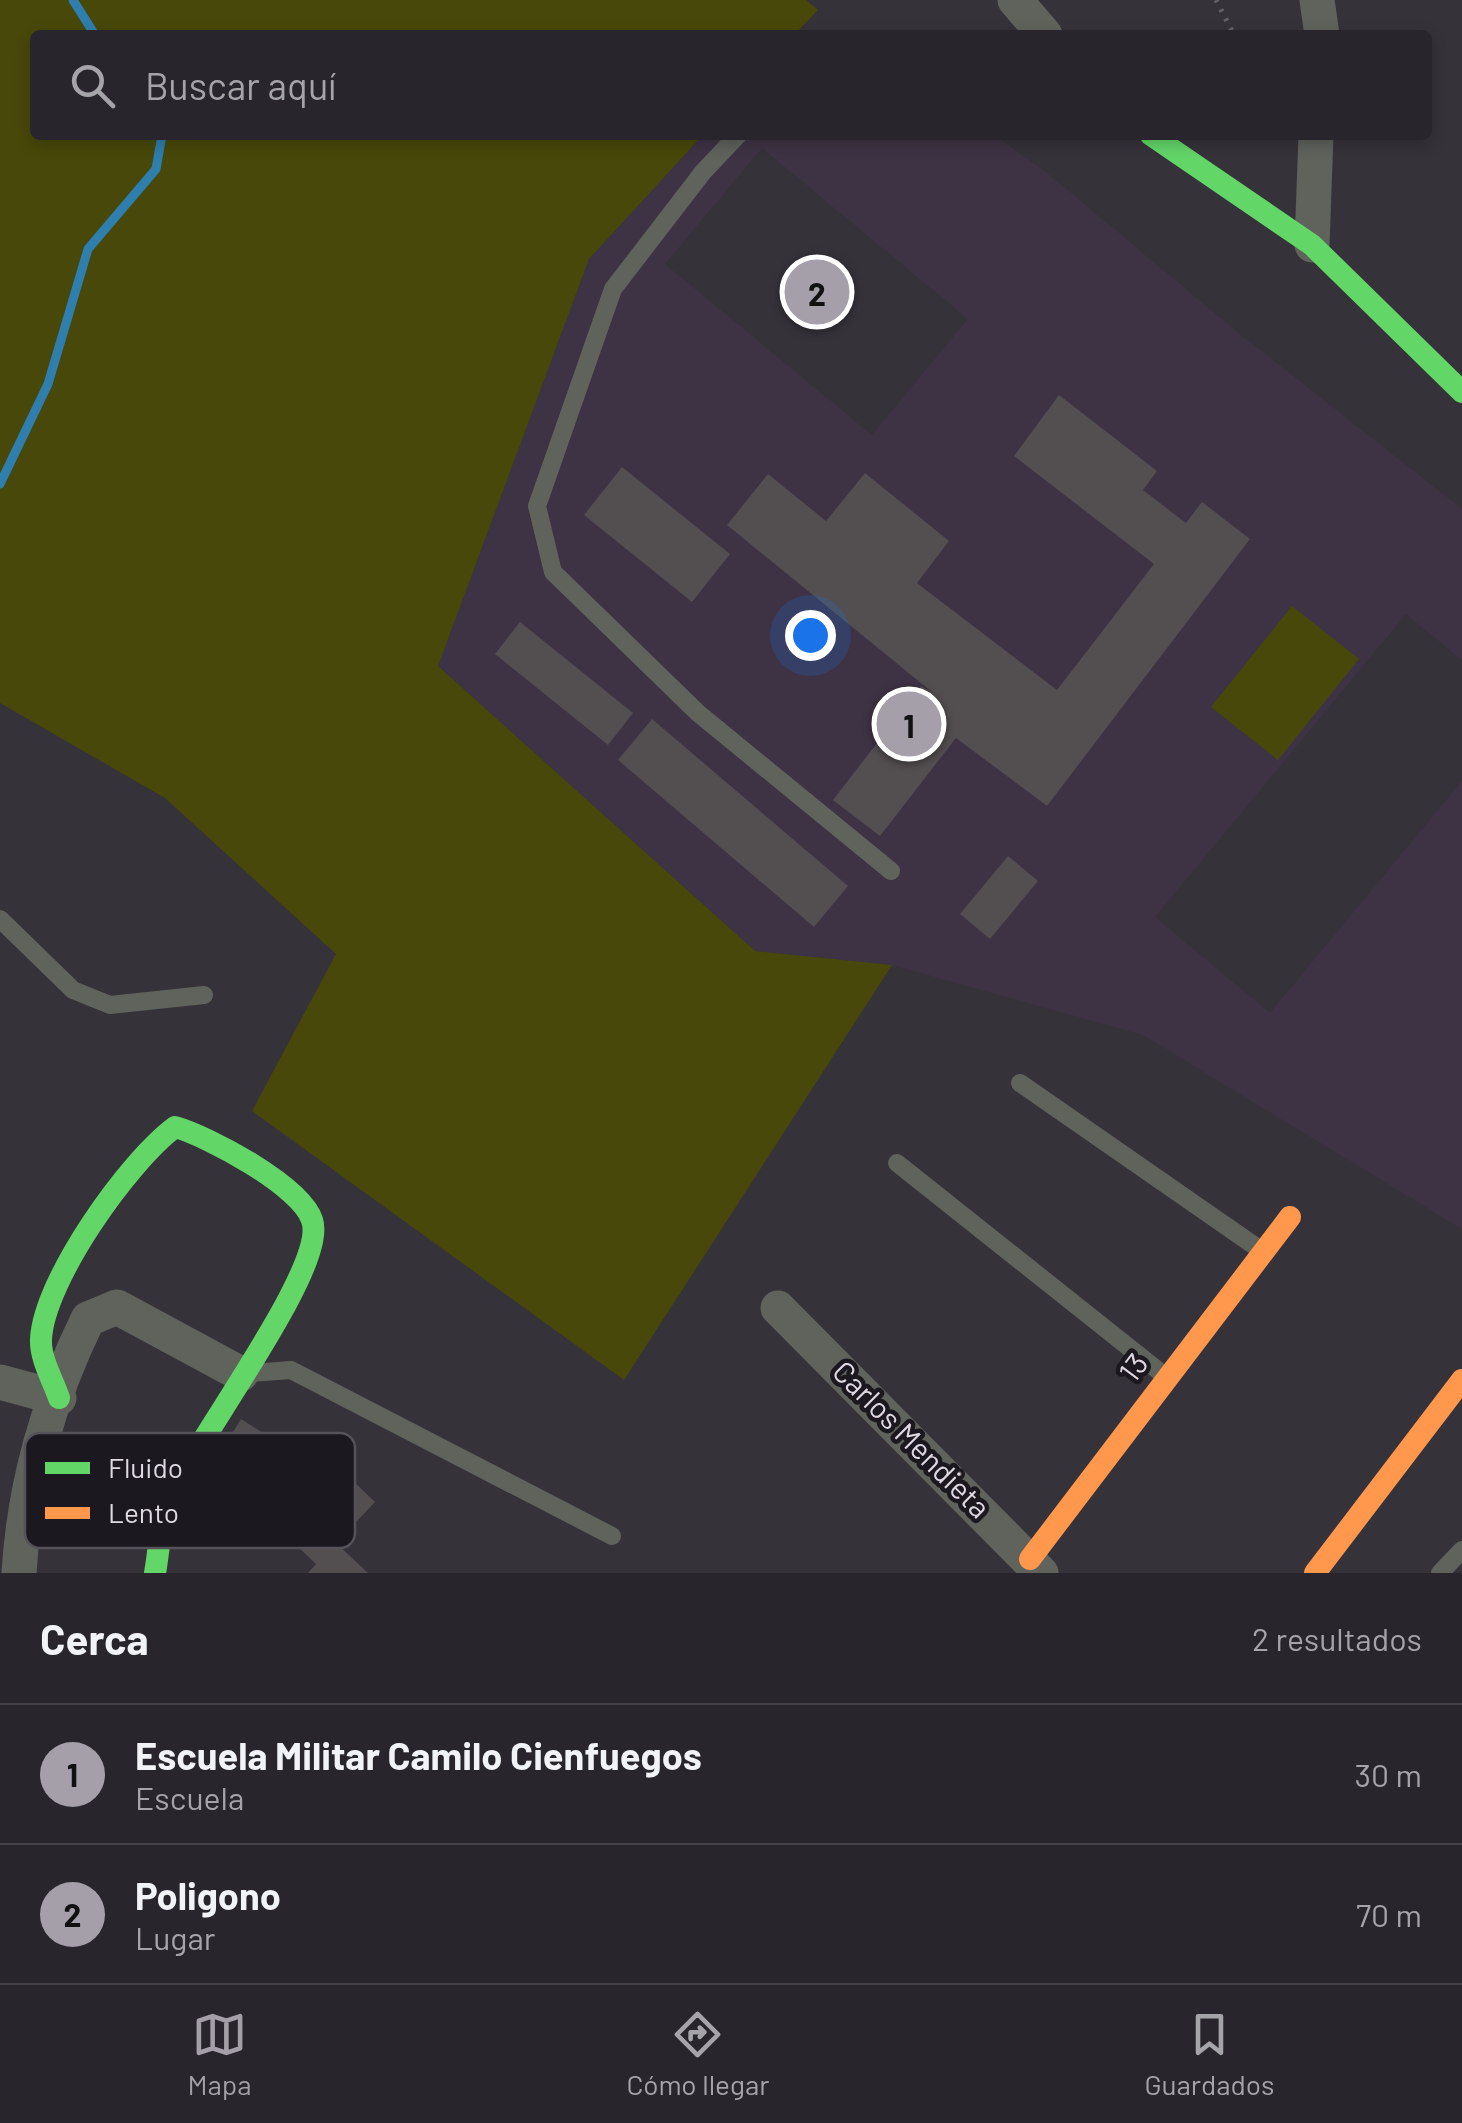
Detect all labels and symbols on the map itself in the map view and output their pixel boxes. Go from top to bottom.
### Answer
pin: 2 [784,254,850,330]
your location [785,610,836,661]
pin: 1 [876,686,942,762]
street label: 13 [1110,1346,1155,1388]
street label: Carlos Mendieta [826,1353,998,1525]
legend [25,1433,355,1548]
text: Fluido [108,1450,183,1484]
text: Lento [108,1495,179,1529]

